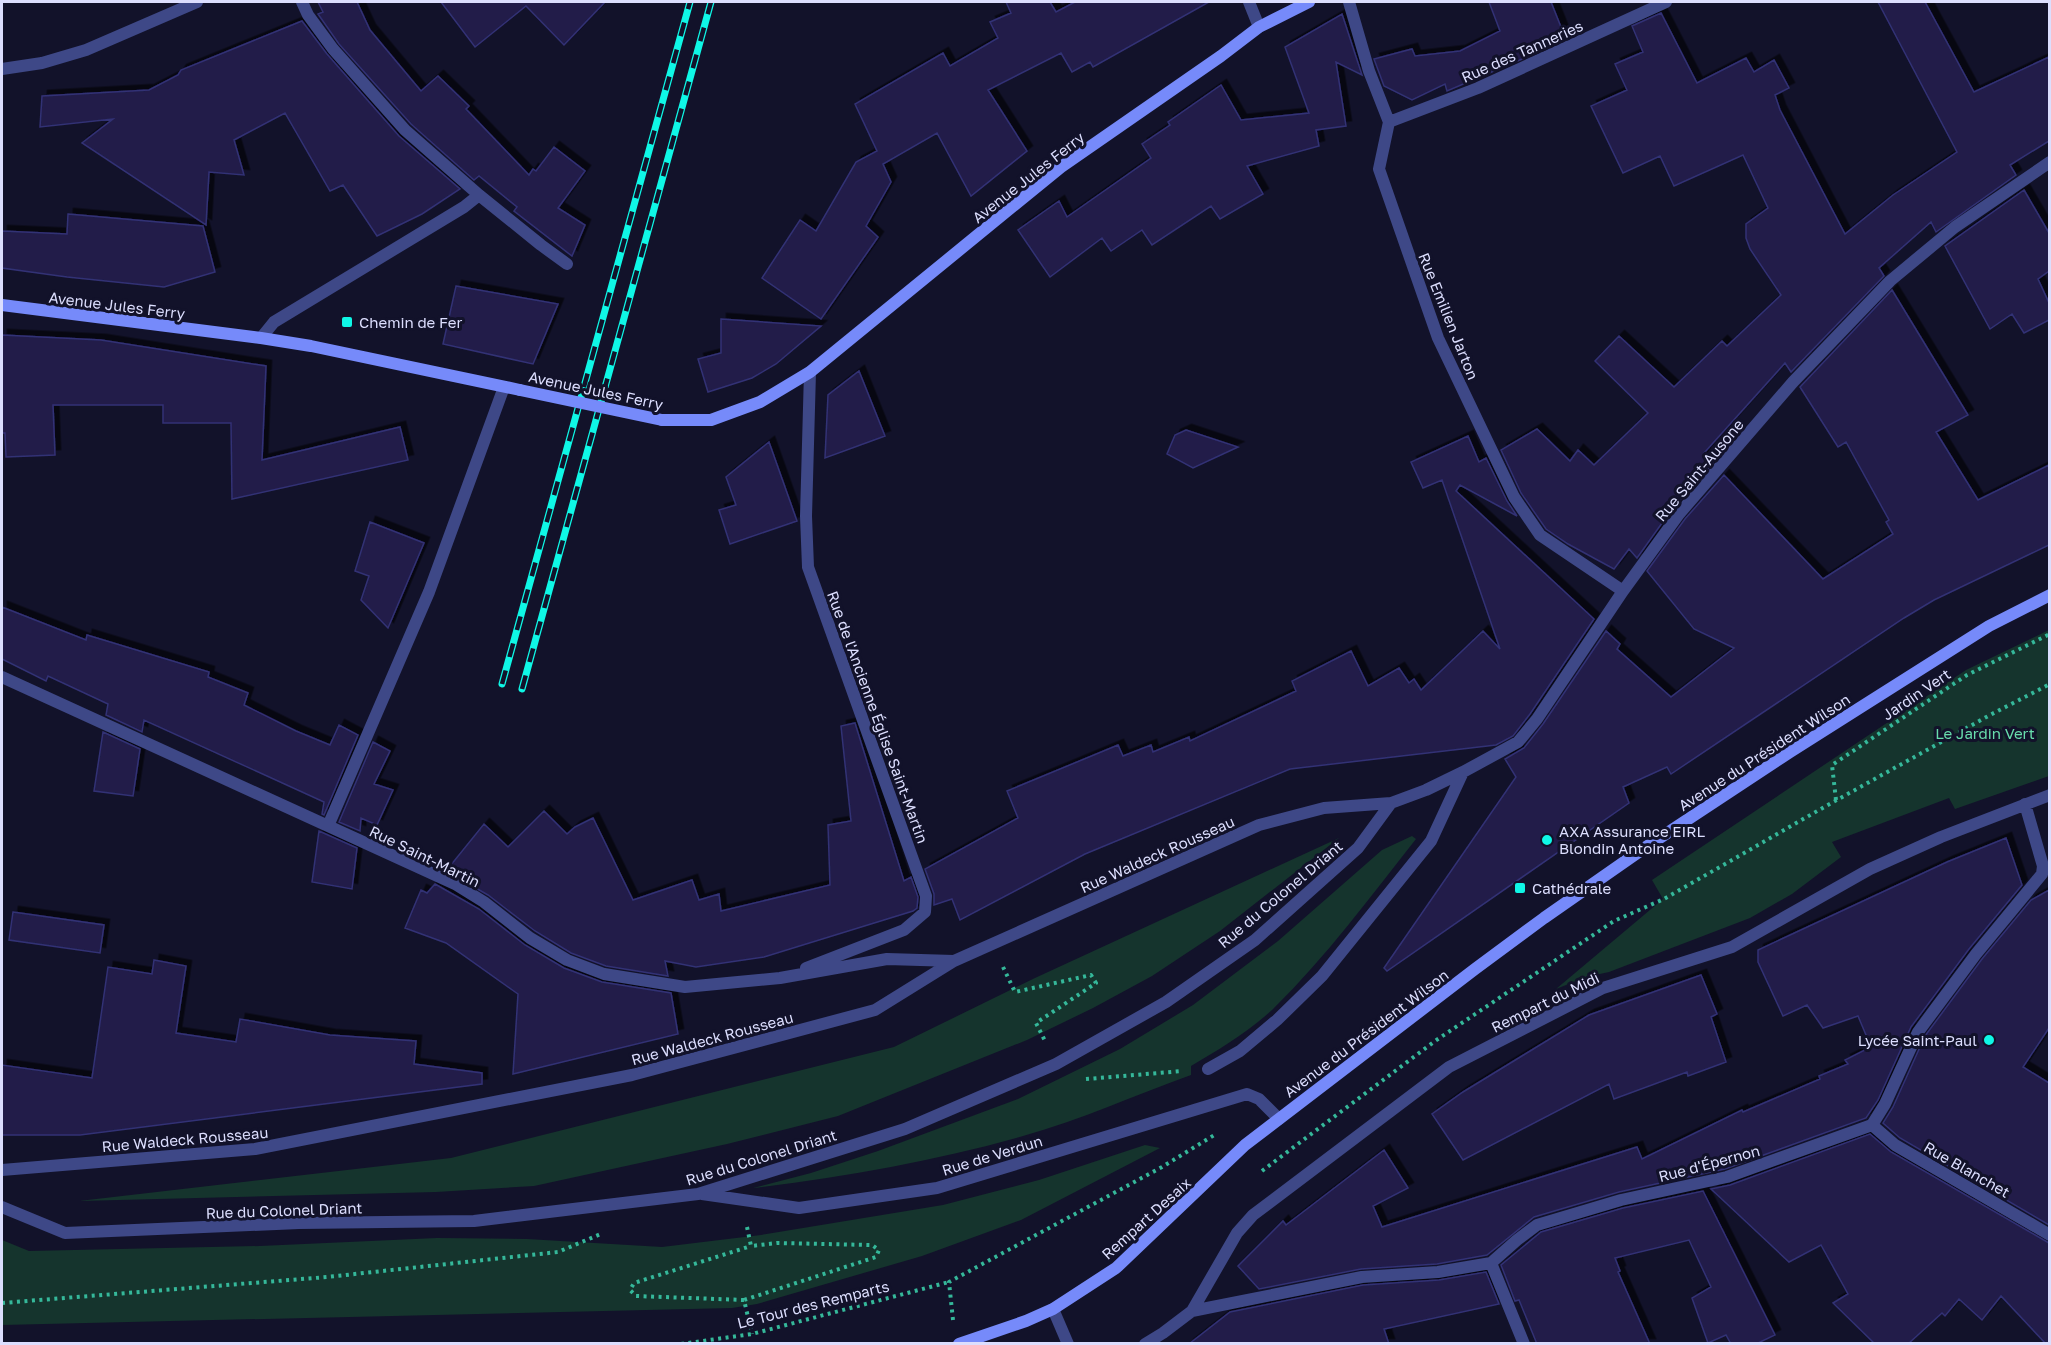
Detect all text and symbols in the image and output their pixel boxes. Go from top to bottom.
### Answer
street label: Rue des Tanneries [1458,16,1586,86]
street label: Avenue Jules Ferry [968,127,1088,226]
street label: Rue Emilien Jarton [1415,250,1483,382]
street label: Avenue Jules Ferry [48,288,187,322]
place label: Chemin de Fer [359,313,463,331]
marker: Chemin de Fer [340,315,354,329]
street label: Avenue Jules Ferry [527,367,666,413]
street label: Rue Saint-Ausone [1651,415,1747,525]
street label: Rue de l'Ancienne Église Saint-Martin [824,588,932,846]
street label: Jardin Vert [1878,665,1954,723]
street label: Avenue du Président Wilson [1675,690,1853,814]
park label: Le Jardin Vert [1935,724,2035,742]
street label: Rue Waldeck Rousseau [1077,812,1237,896]
street label: Rue Saint-Martin [367,821,483,891]
place label: AXA Assurance EIRL Blondin Antoine [1559,822,1705,857]
marker: AXA Assurance EIRL Blondin Antoine [1540,833,1554,847]
street label: Rue du Colonel Driant [1214,837,1346,951]
place label: Cathédrale [1532,879,1612,897]
marker: Cathédrale [1513,881,1527,895]
street label: Avenue du Président Wilson [1280,965,1452,1101]
street label: Rempart du Midi [1488,968,1602,1036]
street label: Rue Waldeck Rousseau [629,1008,795,1068]
place label: Lycée Saint-Paul [1858,1031,1977,1049]
marker: Lycée Saint-Paul [1982,1033,1996,1047]
street label: Rue Waldeck Rousseau [101,1123,269,1155]
street label: Rue du Colonel Driant [683,1125,839,1189]
street label: Rue de Verdun [940,1131,1044,1179]
street label: Rue Blanchet [1921,1137,2013,1201]
street label: Rue d'Épernon [1656,1141,1762,1185]
street label: Rempart Desaix [1098,1173,1194,1263]
street label: Rue du Colonel Driant [205,1198,363,1222]
street label: Le Tour des Remparts [735,1276,891,1332]

